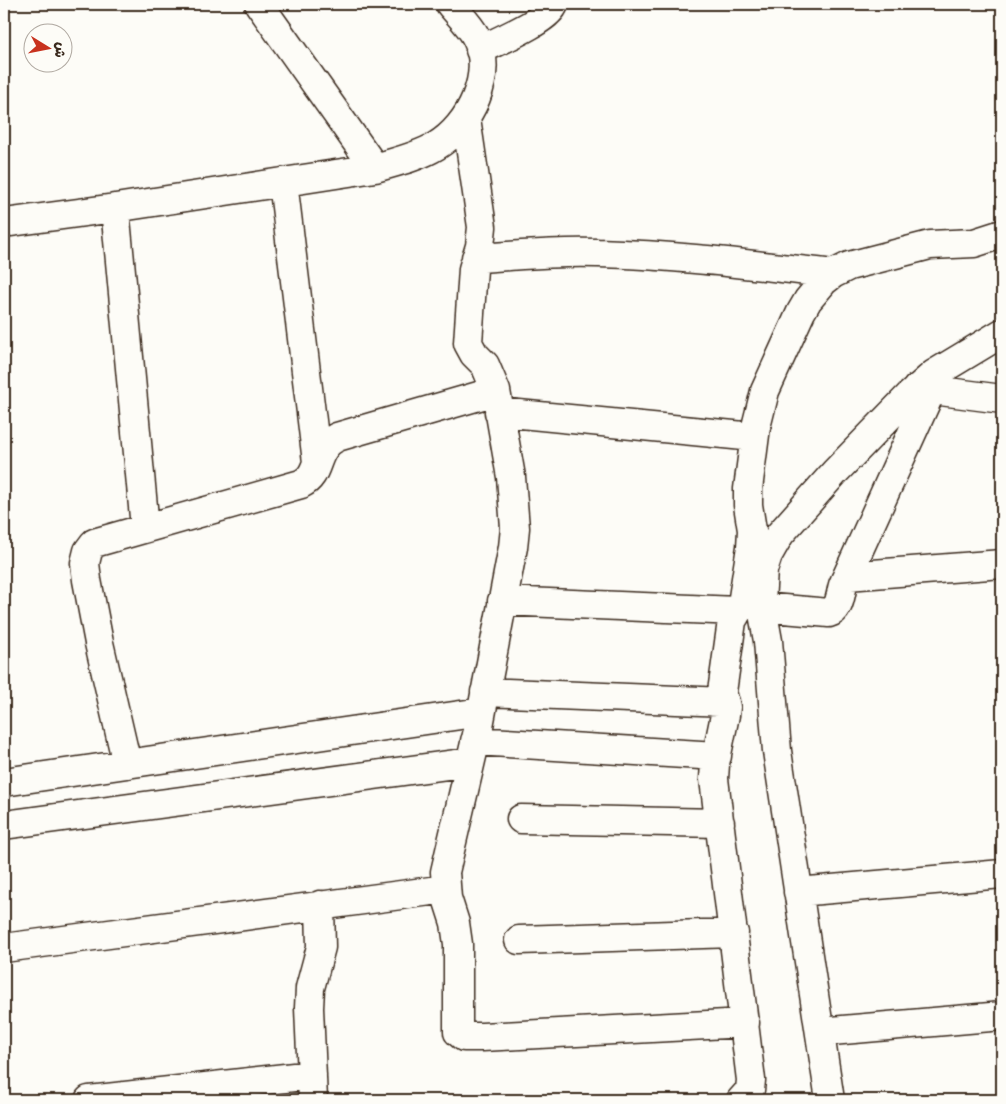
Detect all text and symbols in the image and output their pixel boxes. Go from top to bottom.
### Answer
north arrow [22,22,72,72]
text: ش [51,41,70,59]

